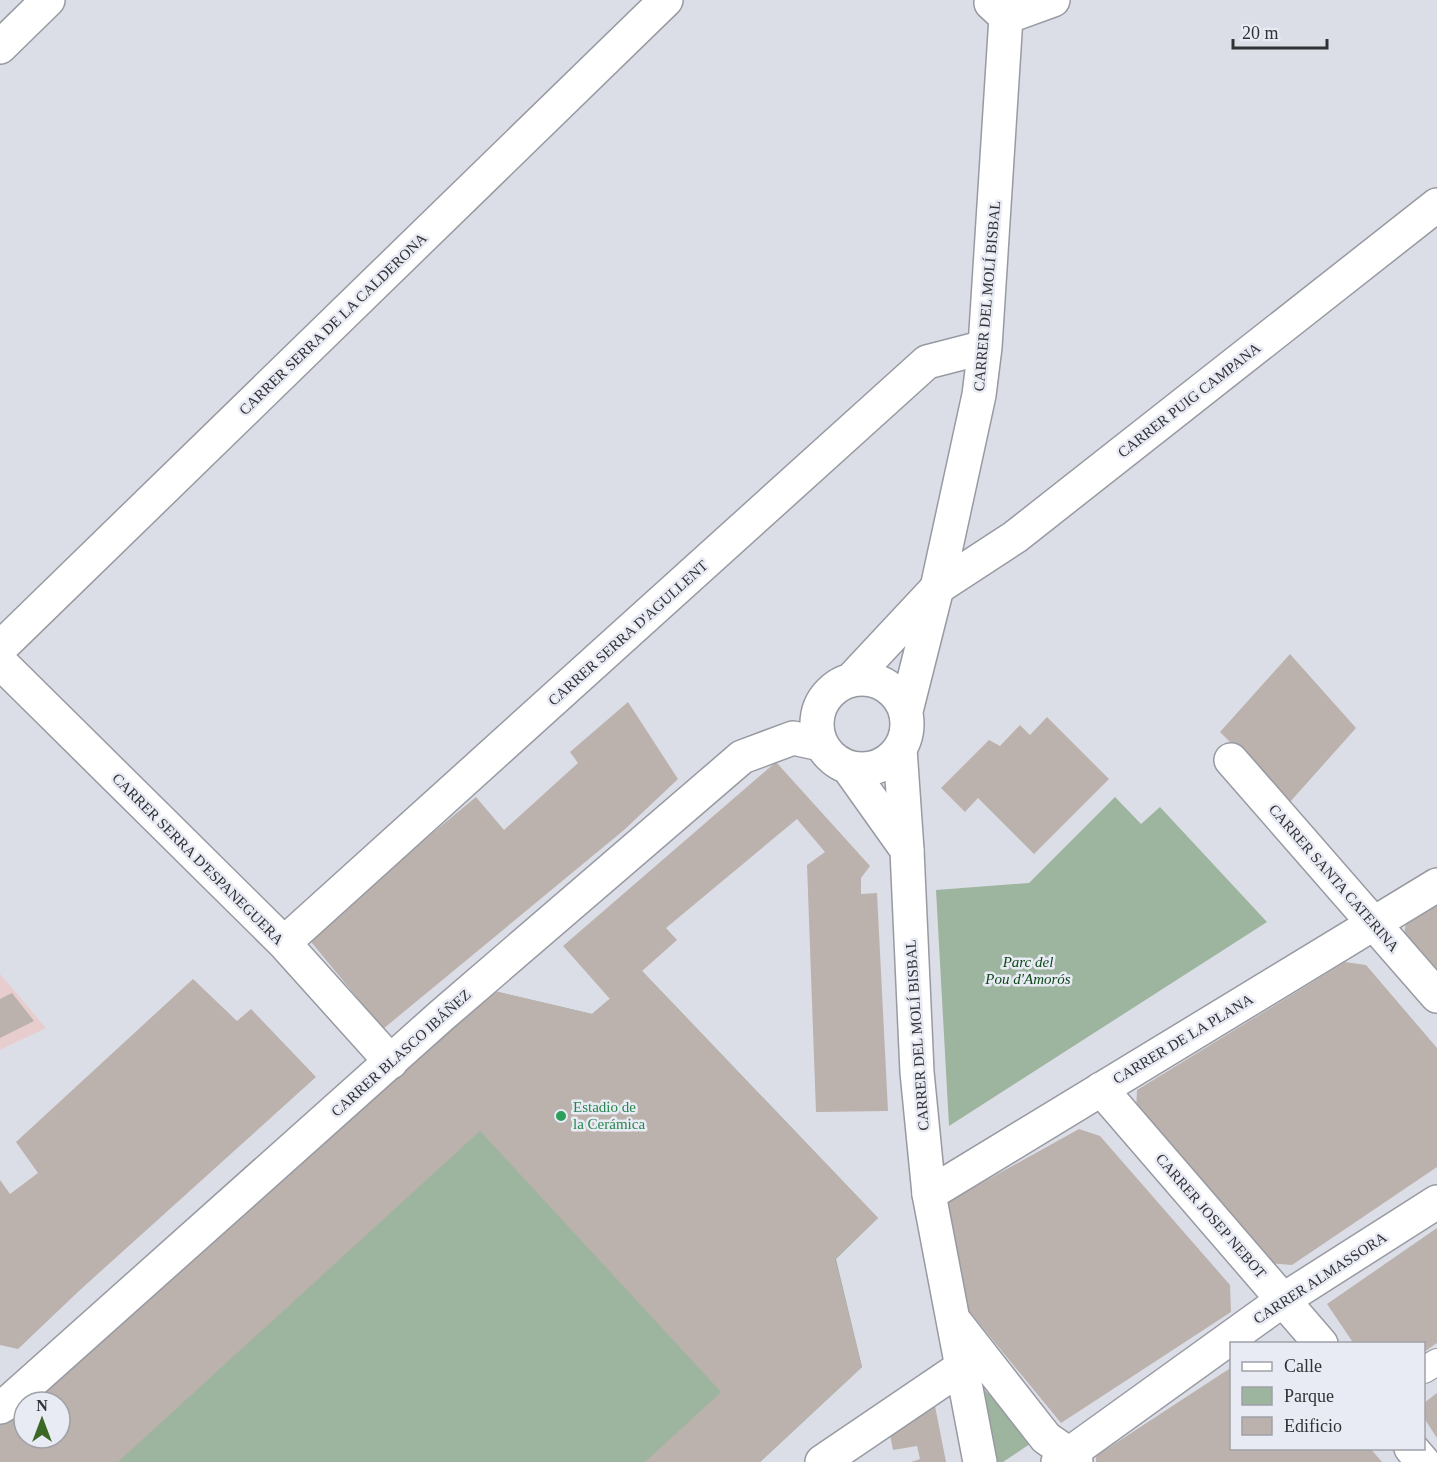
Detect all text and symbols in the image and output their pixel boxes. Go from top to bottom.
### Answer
scale bar [1233,12,1328,50]
text: 20 m [1242,23,1279,43]
street label: CARRER DEL MOLÍ BISBAL [971,200,1003,392]
street label: CARRER SERRA DE LA CALDERONA [236,230,430,418]
street label: CARRER PUIG CAMPANA [1115,339,1263,461]
street label: CARRER SERRA D'AGULLENT [545,557,711,709]
street label: CARRER SERRA D'ESPANEGUERA [109,770,287,948]
street label: CARRER SANTA CATERINA [1266,801,1402,955]
street label: CARRER DEL MOLÍ BISBAL [902,939,932,1131]
park label: Parc del Pou d'Amorós [984,954,1071,987]
street label: CARRER BLASCO IBÁÑEZ [328,986,474,1120]
street label: CARRER DE LA PLANA [1110,991,1256,1087]
place label: Estadio de la Cerámica [573,1099,645,1132]
marker: Estadio de la Cerámica [554,1109,568,1123]
street label: CARRER JOSEP NEBOT [1153,1151,1269,1281]
street label: CARRER ALMASSORA [1250,1229,1390,1327]
legend [1230,1342,1425,1450]
text: Calle [1284,1356,1322,1376]
text: Parque [1284,1386,1334,1406]
north arrow [12,1390,72,1450]
text: N [36,1397,48,1414]
text: Edificio [1284,1416,1342,1436]

